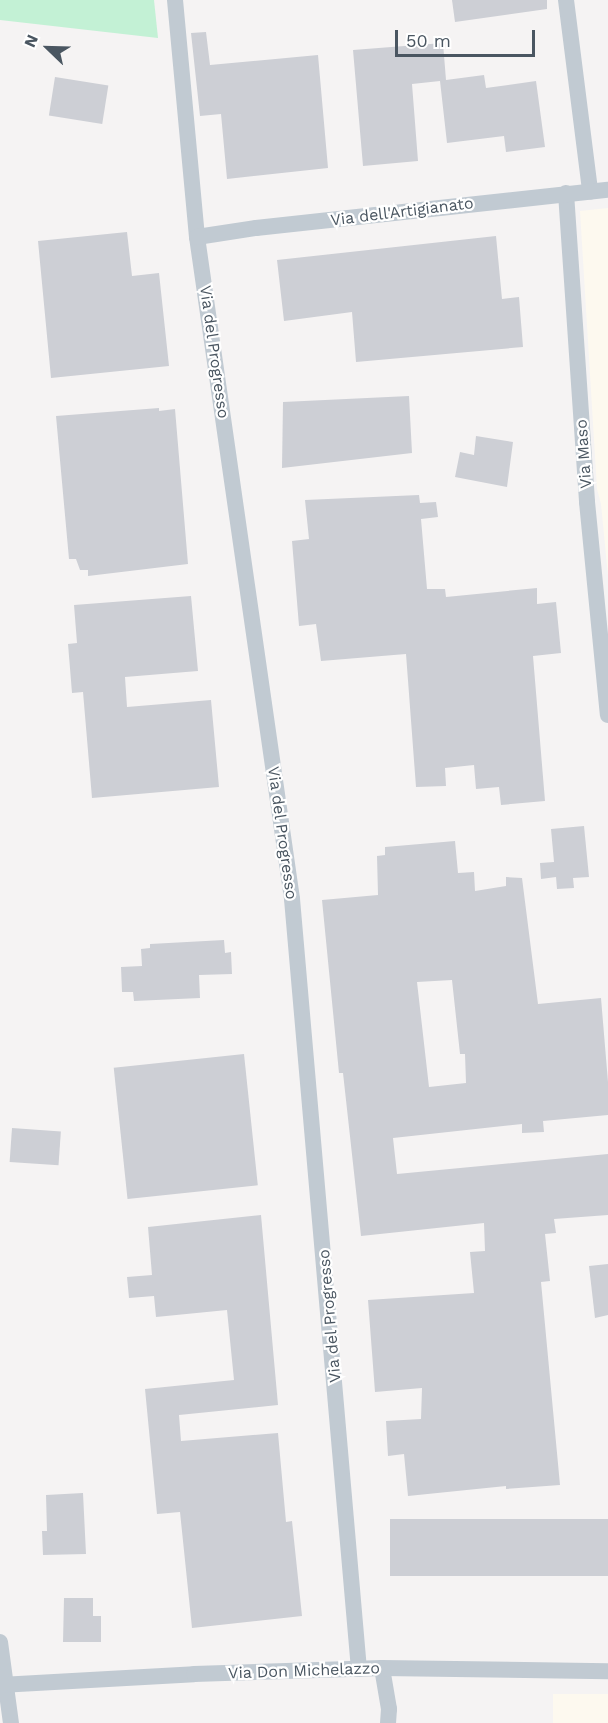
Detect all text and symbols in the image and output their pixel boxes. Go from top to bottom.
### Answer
north arrow [18,18,78,78]
scale bar [398,18,538,56]
text: 50 m [406,30,451,51]
text: N [20,32,42,50]
street label: Via dell'Artigianato [329,194,475,230]
street label: Via del Progresso [195,284,233,420]
street label: Via Maso [572,419,596,489]
street label: Via del Progresso [263,765,301,901]
street label: Via del Progresso [315,1248,345,1384]
street label: Via Don Michelazzo [228,1659,380,1683]

